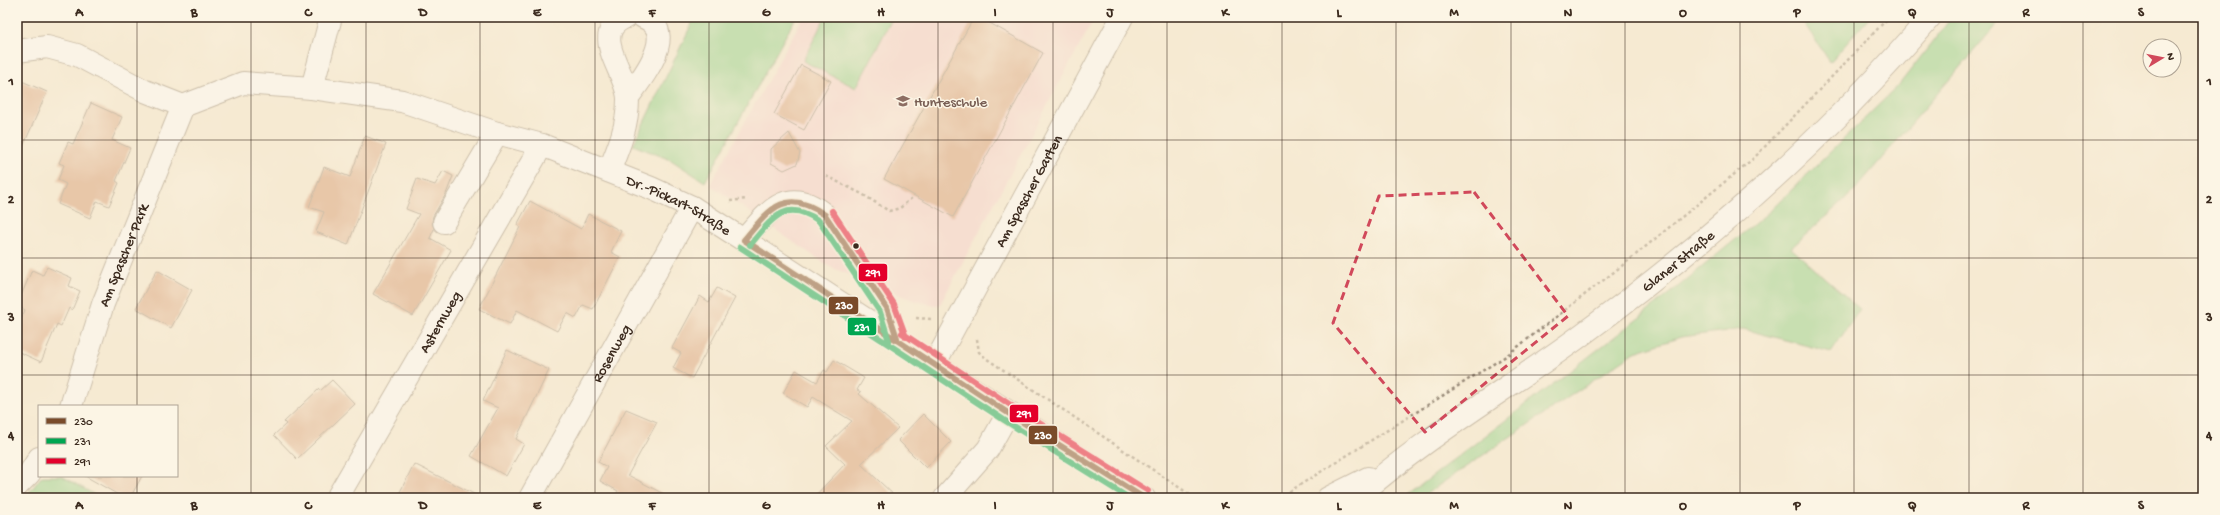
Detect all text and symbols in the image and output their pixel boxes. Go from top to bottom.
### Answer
text: A [74,6,84,21]
text: B [190,6,199,21]
text: C [303,6,313,21]
text: D [418,6,428,21]
text: E [533,6,542,21]
text: F [648,6,657,21]
text: G [762,6,771,21]
text: H [877,6,885,21]
text: I [993,6,997,21]
text: J [1106,6,1115,21]
text: K [1220,6,1230,21]
text: L [1337,6,1343,21]
text: M [1449,6,1459,21]
text: N [1564,6,1573,21]
text: O [1679,6,1687,21]
text: P [1792,6,1801,21]
text: Q [1908,6,1917,21]
text: R [2022,6,2031,21]
text: S [2138,6,2145,21]
north arrow [2142,38,2182,78]
text: N [2163,52,2176,61]
text: 1 [7,75,14,90]
text: 1 [2205,75,2212,90]
school or university icon: Hunteschule [895,93,911,109]
place label: Hunteschule [914,94,988,112]
street label: Am Spascher Garten [992,132,1068,251]
street label: Dr.-Pickart-Straße [622,172,734,241]
text: 2 [8,193,15,208]
text: 2 [2206,193,2213,208]
street label: Am Spascher Park [96,200,154,310]
street label: Glaner Straße [1639,227,1719,297]
unlabelled marker [851,241,861,251]
line badge: 291 [858,263,888,282]
text: 291 [865,268,881,280]
street label: Asternweg [416,288,466,357]
line badge: 230 [828,296,859,315]
text: 230 [835,301,853,313]
text: 3 [7,311,15,326]
text: 3 [2205,311,2213,326]
line badge: 231 [847,317,877,336]
street label: Rosenweg [589,322,636,386]
text: 231 [854,323,870,335]
line badge: 291 [1009,404,1039,423]
legend [38,405,178,477]
text: 291 [1016,409,1032,421]
text: 230 [74,416,93,430]
line badge: 230 [1028,425,1058,445]
text: 4 [7,429,15,444]
text: 4 [2205,429,2213,444]
text: 230 [1034,431,1052,443]
text: 231 [74,436,91,450]
text: 291 [74,456,91,470]
text: A [74,499,84,514]
text: B [190,499,199,514]
text: C [303,499,313,514]
text: D [418,499,428,514]
text: E [533,499,542,514]
text: F [648,499,657,514]
text: G [762,499,771,514]
text: H [877,499,885,514]
text: I [993,499,997,514]
text: J [1106,499,1115,514]
text: K [1220,499,1230,514]
text: L [1337,499,1343,514]
text: M [1449,499,1459,514]
text: N [1564,499,1573,514]
text: O [1679,499,1687,514]
text: P [1792,499,1801,514]
text: Q [1908,499,1917,514]
text: R [2022,499,2031,514]
text: S [2138,499,2145,514]

